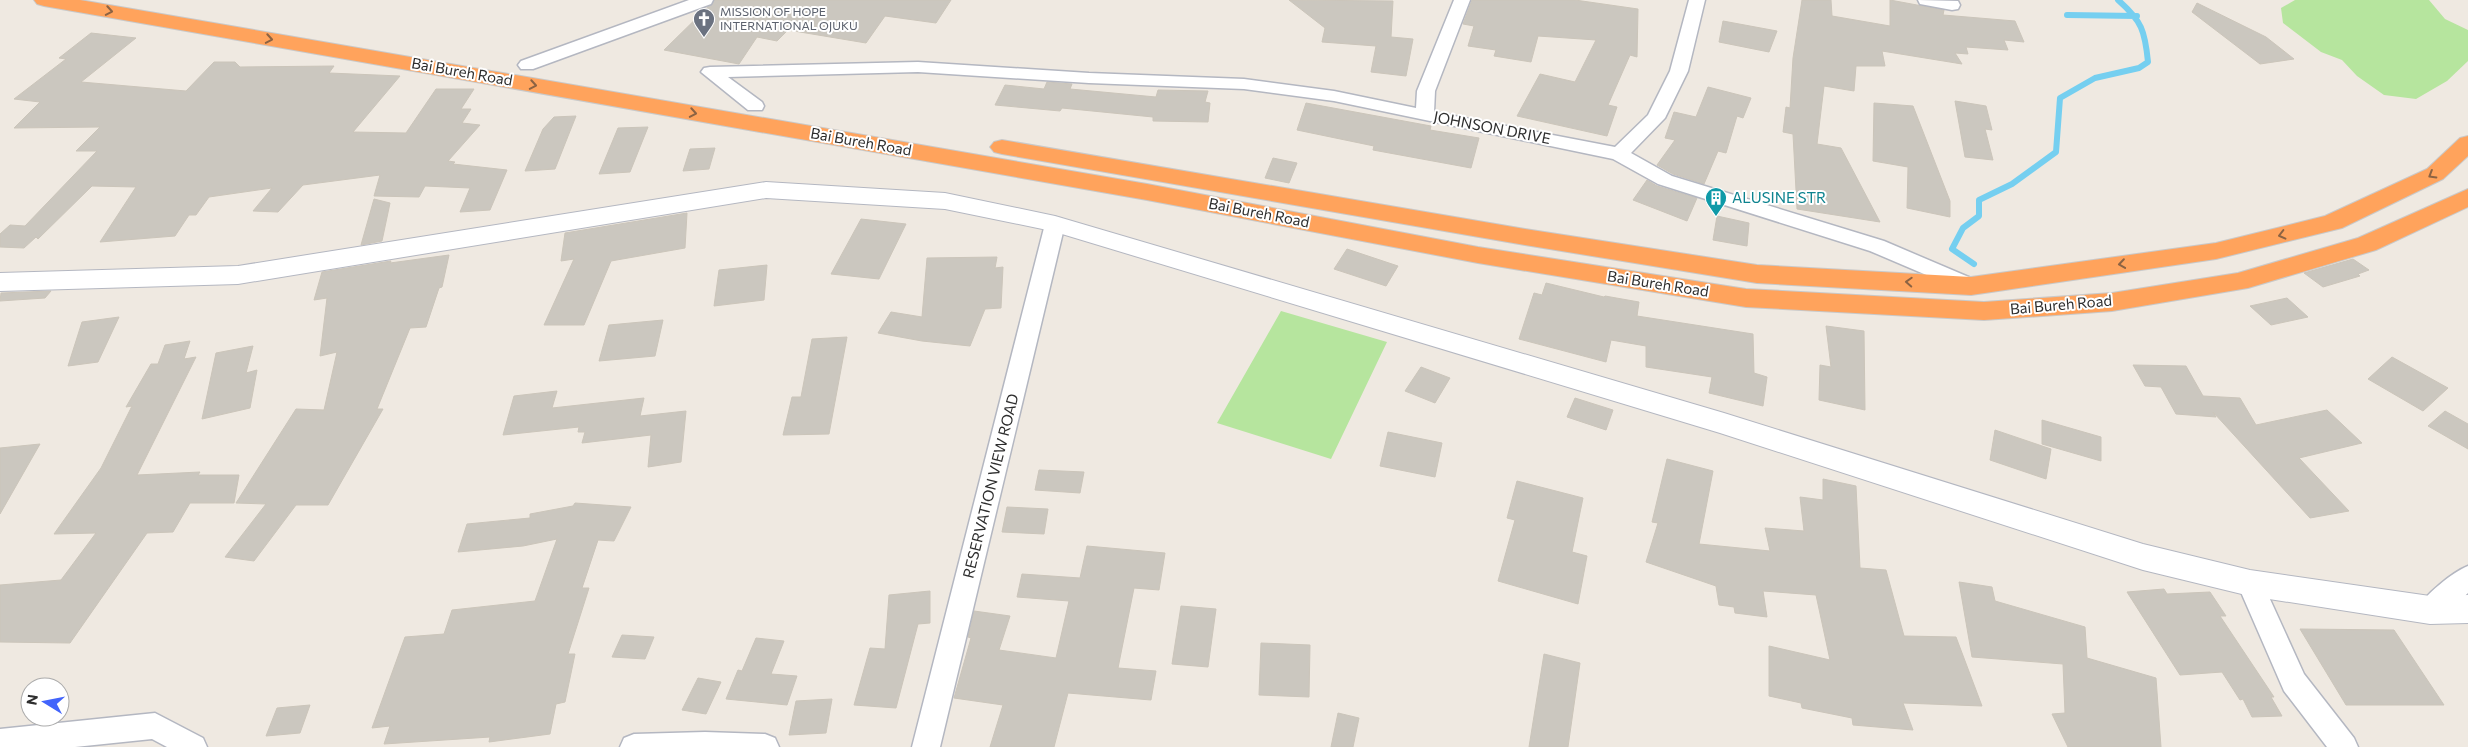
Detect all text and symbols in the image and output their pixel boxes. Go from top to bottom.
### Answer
place label: MISSION OF HOPE INTERNATIONAL OJUKU [720,4,858,33]
one-way arrow [105,6,113,16]
church icon: MISSION OF HOPE INTERNATIONAL OJUKU [692,7,716,38]
one-way arrow [265,33,274,43]
street label: Bai Bureh Road [410,53,514,89]
one-way arrow [528,79,537,89]
one-way arrow [688,107,697,117]
street label: JOHNSON DRIVE [1432,107,1552,147]
street label: Bai Bureh Road [809,123,913,159]
one-way arrow [2428,168,2437,178]
building icon: ALUSINE STR [1704,186,1728,217]
place label: ALUSINE STR [1732,188,1826,206]
street label: Bai Bureh Road [1207,193,1311,231]
one-way arrow [2277,229,2286,240]
one-way arrow [2118,259,2126,269]
street label: Bai Bureh Road [1606,266,1710,300]
one-way arrow [1904,277,1912,288]
street label: Bai Bureh Road [2009,291,2113,317]
street label: RESERVATION VIEW ROAD [958,392,1022,580]
north arrow [20,677,70,727]
text: N [22,693,41,706]

